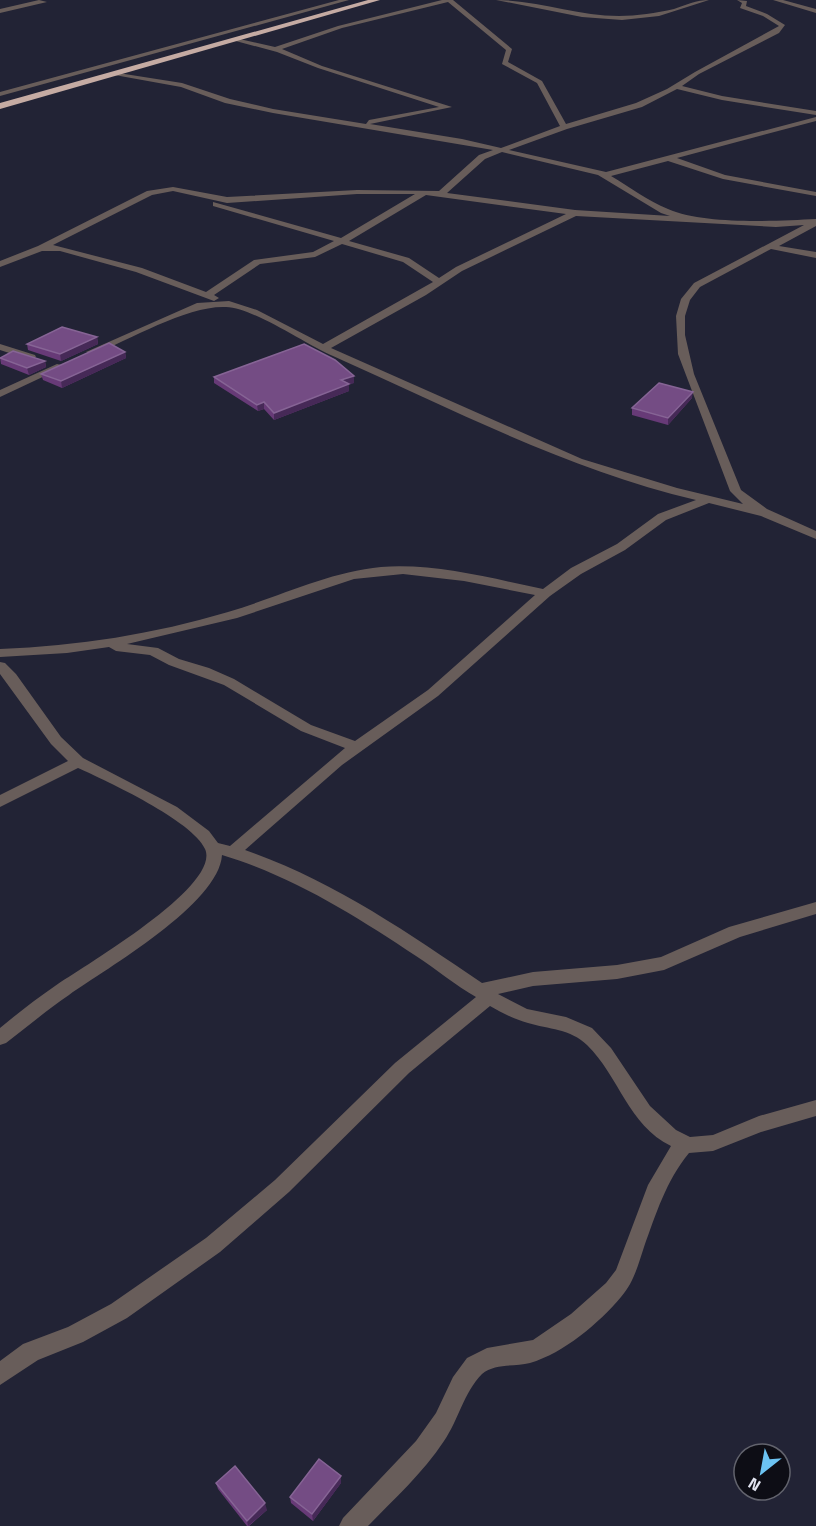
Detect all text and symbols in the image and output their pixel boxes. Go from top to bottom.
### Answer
north arrow [732,1442,792,1502]
text: N [743,1472,765,1498]

